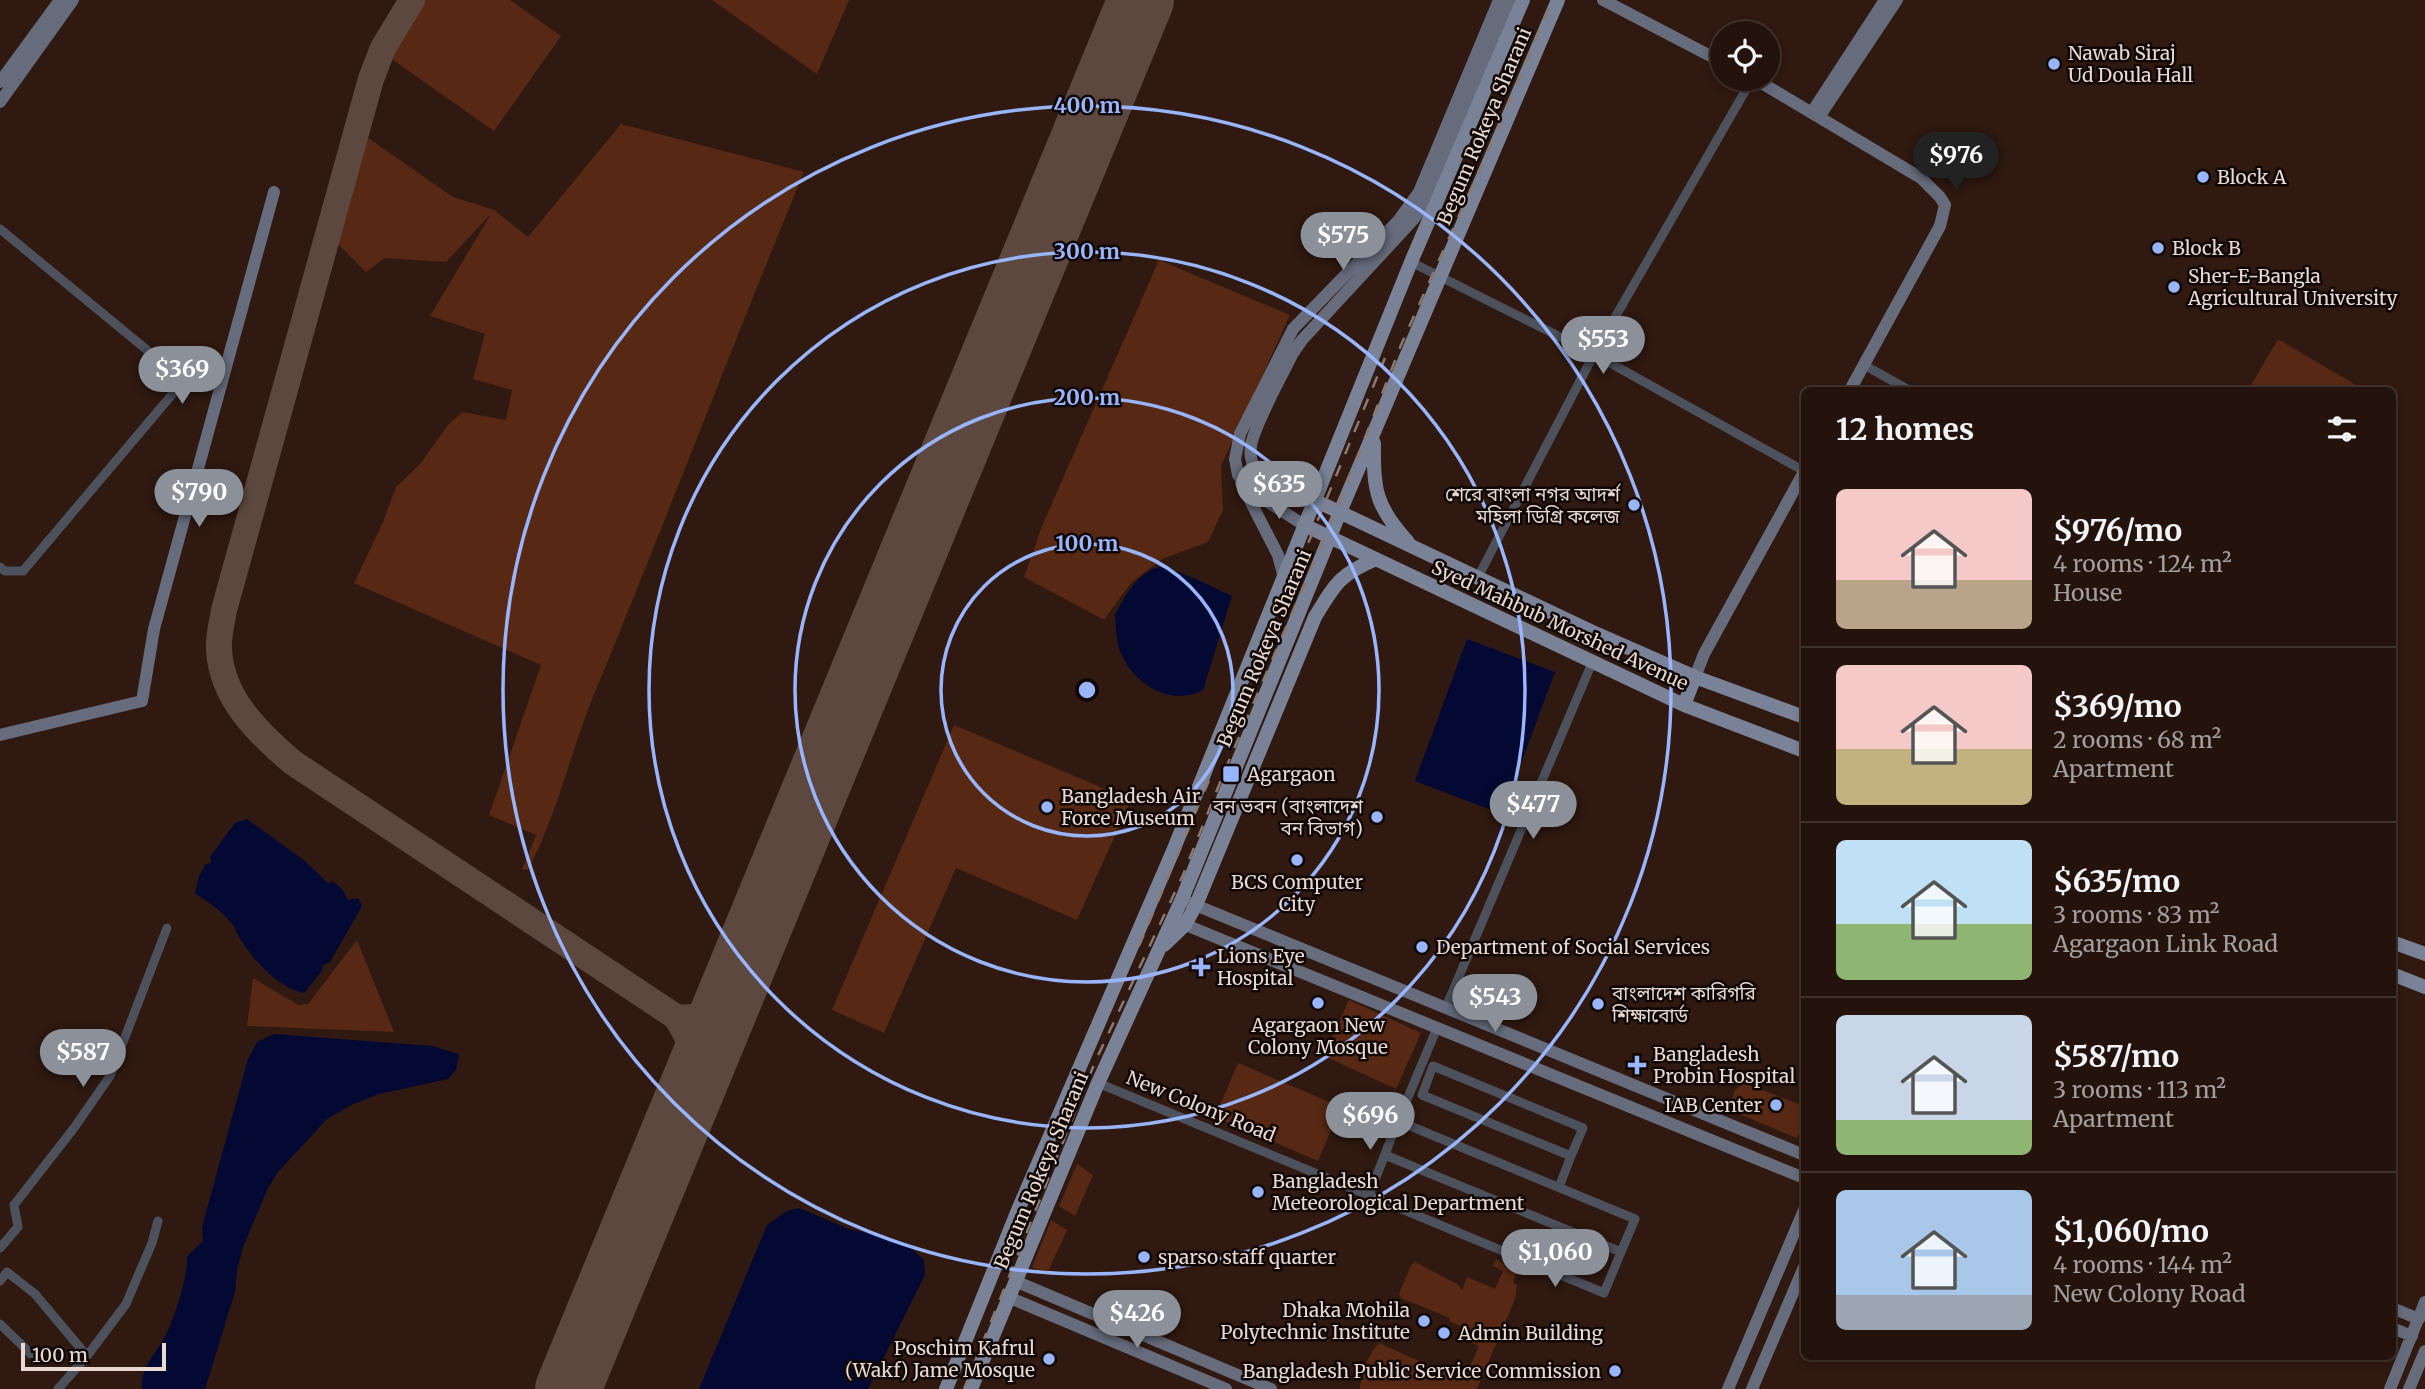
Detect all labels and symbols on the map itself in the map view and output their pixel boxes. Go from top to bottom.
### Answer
street label: Begum Rokeya Sharani [1431,24,1537,228]
place label: Nawab Siraj Ud Doula Hall [2068,41,2193,87]
marker: Nawab Siraj Ud Doula Hall [2046,56,2062,72]
text: 400 m [1053,92,1121,119]
pin: $976 [1915,132,1997,192]
place label: Block A [2217,165,2287,189]
marker: Block A [2195,169,2211,185]
pin: $575 [1302,212,1384,272]
place label: Block B [2172,236,2241,260]
text: 300 m [1054,238,1120,265]
marker: Block B [2150,240,2166,256]
place label: Sher-E-Bangla Agricultural University [2187,264,2398,310]
marker: Sher-E-Bangla Agricultural University [2166,279,2182,295]
pin: $553 [1562,316,1644,376]
pin: $369 [141,346,223,406]
text: 200 m [1054,384,1120,411]
pin: $635 [1238,462,1320,521]
pin: $790 [158,470,240,529]
place label: শেরে বাংলা নগর আদর্শ মহিলা ডিগ্রি কলেজ [1445,482,1621,528]
marker: শেরে বাংলা নগর আদর্শ মহিলা ডিগ্রি কলেজ [1626,497,1642,513]
text: 100 m [1056,530,1118,557]
street label: Begum Rokeya Sharani [1211,546,1317,750]
street label: Syed Mahbub Morshed Avenue [1428,555,1692,695]
centre of rings [1075,678,1099,702]
place label: Agargaon [1246,762,1336,786]
marker: Agargaon [1221,764,1241,784]
pin: $477 [1492,782,1574,841]
place label: Bangladesh Air Force Museum [1061,784,1201,830]
place label: বন ভবন (বাংলাদেশ বন বিভাগ) [1212,794,1364,840]
marker: Bangladesh Air Force Museum [1039,799,1055,815]
marker: বন ভবন (বাংলাদেশ বন বিভাগ) [1369,809,1385,825]
marker: BCS Computer City [1289,852,1305,868]
place label: BCS Computer City [1231,870,1363,916]
place label: Department of Social Services [1436,935,1710,959]
marker: Department of Social Services [1414,939,1430,955]
place label: Lions Eye Hospital [1217,944,1305,990]
marker: Lions Eye Hospital [1191,957,1211,977]
pin: $543 [1454,974,1536,1034]
place label: বাংলাদেশ কারিগরি শিক্ষাবোর্ড [1611,981,1757,1027]
marker: Agargaon New Colony Mosque [1310,995,1326,1011]
marker: বাংলাদেশ কারিগরি শিক্ষাবোর্ড [1590,996,1606,1012]
place label: Agargaon New Colony Mosque [1248,1013,1388,1059]
pin: $587 [42,1030,124,1089]
place label: Bangladesh Probin Hospital [1653,1042,1795,1088]
marker: Bangladesh Probin Hospital [1627,1055,1647,1075]
street label: New Colony Road [1123,1065,1279,1147]
street label: Begum Rokeya Sharani [988,1068,1094,1272]
pin: $696 [1329,1092,1411,1152]
place label: IAB Center [1664,1093,1762,1117]
marker: IAB Center [1768,1097,1784,1113]
place label: Bangladesh Meteorological Department [1272,1169,1525,1215]
marker: Bangladesh Meteorological Department [1250,1184,1266,1200]
pin: $1,060 [1498,1230,1612,1289]
place label: sparso staff quarter [1158,1245,1336,1269]
marker: sparso staff quarter [1136,1249,1152,1265]
pin: $426 [1096,1290,1178,1350]
place label: Dhaka Mohila Polytechnic Institute [1220,1298,1410,1344]
marker: Dhaka Mohila Polytechnic Institute [1416,1313,1432,1329]
place label: Admin Building [1457,1321,1603,1345]
marker: Admin Building [1436,1325,1452,1341]
place label: Poschim Kafrul (Wakf) Jame Mosque [845,1336,1035,1382]
scale bar [21,1340,166,1372]
marker: Poschim Kafrul (Wakf) Jame Mosque [1041,1351,1057,1367]
place label: Bangladesh Public Service Commission [1242,1359,1601,1383]
marker: Bangladesh Public Service Commission [1607,1363,1623,1379]

